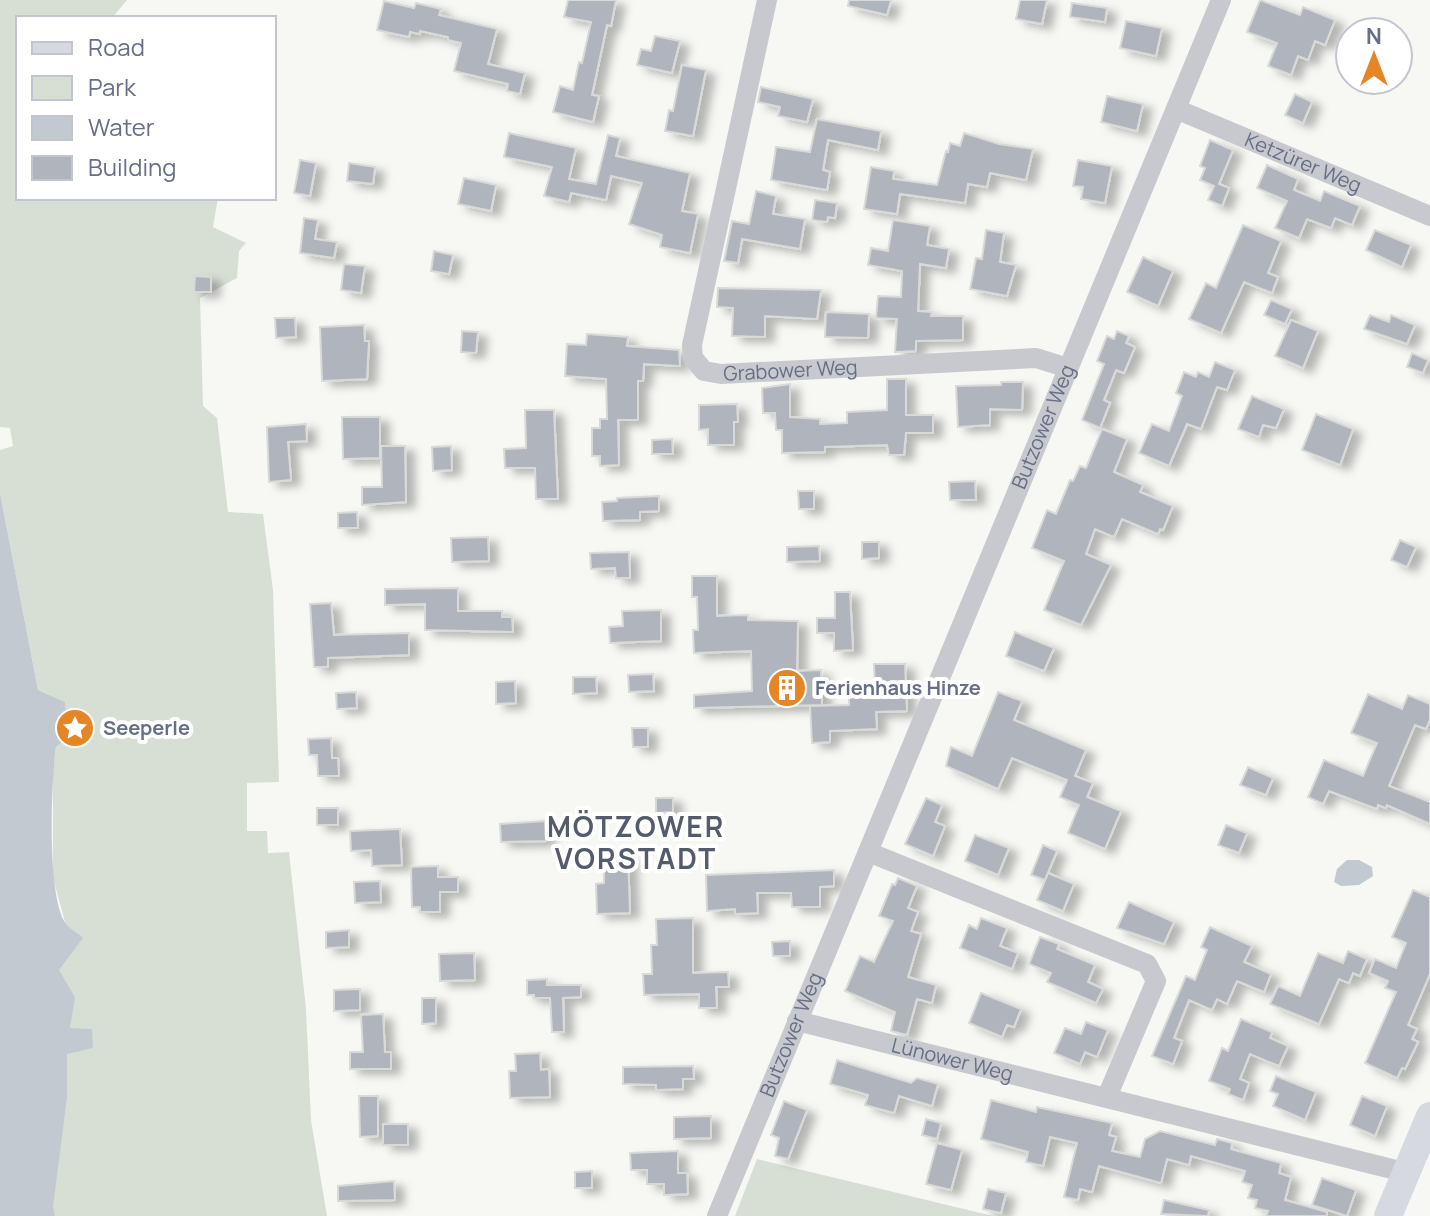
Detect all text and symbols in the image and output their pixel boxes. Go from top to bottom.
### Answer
legend [16,16,276,200]
north arrow [1334,16,1414,96]
text: N [1366,21,1382,51]
text: Road [88,30,145,63]
text: Park [88,70,137,103]
text: Water [88,110,155,143]
street label: Ketzürer Weg [1241,126,1366,199]
text: Building [88,150,176,183]
street label: Grabower Weg [723,353,858,387]
street label: Butzower Weg [1005,360,1081,493]
building icon: Ferienhaus Hinze [766,667,808,709]
place label: Ferienhaus Hinze [815,674,981,701]
place icon: Seeperle [54,707,96,749]
place label: Seeperle [103,714,190,741]
district label: MÖTZOWER VORSTADT [547,807,725,877]
street label: Butzower Weg [753,968,828,1101]
street label: Lünower Weg [889,1031,1016,1087]

